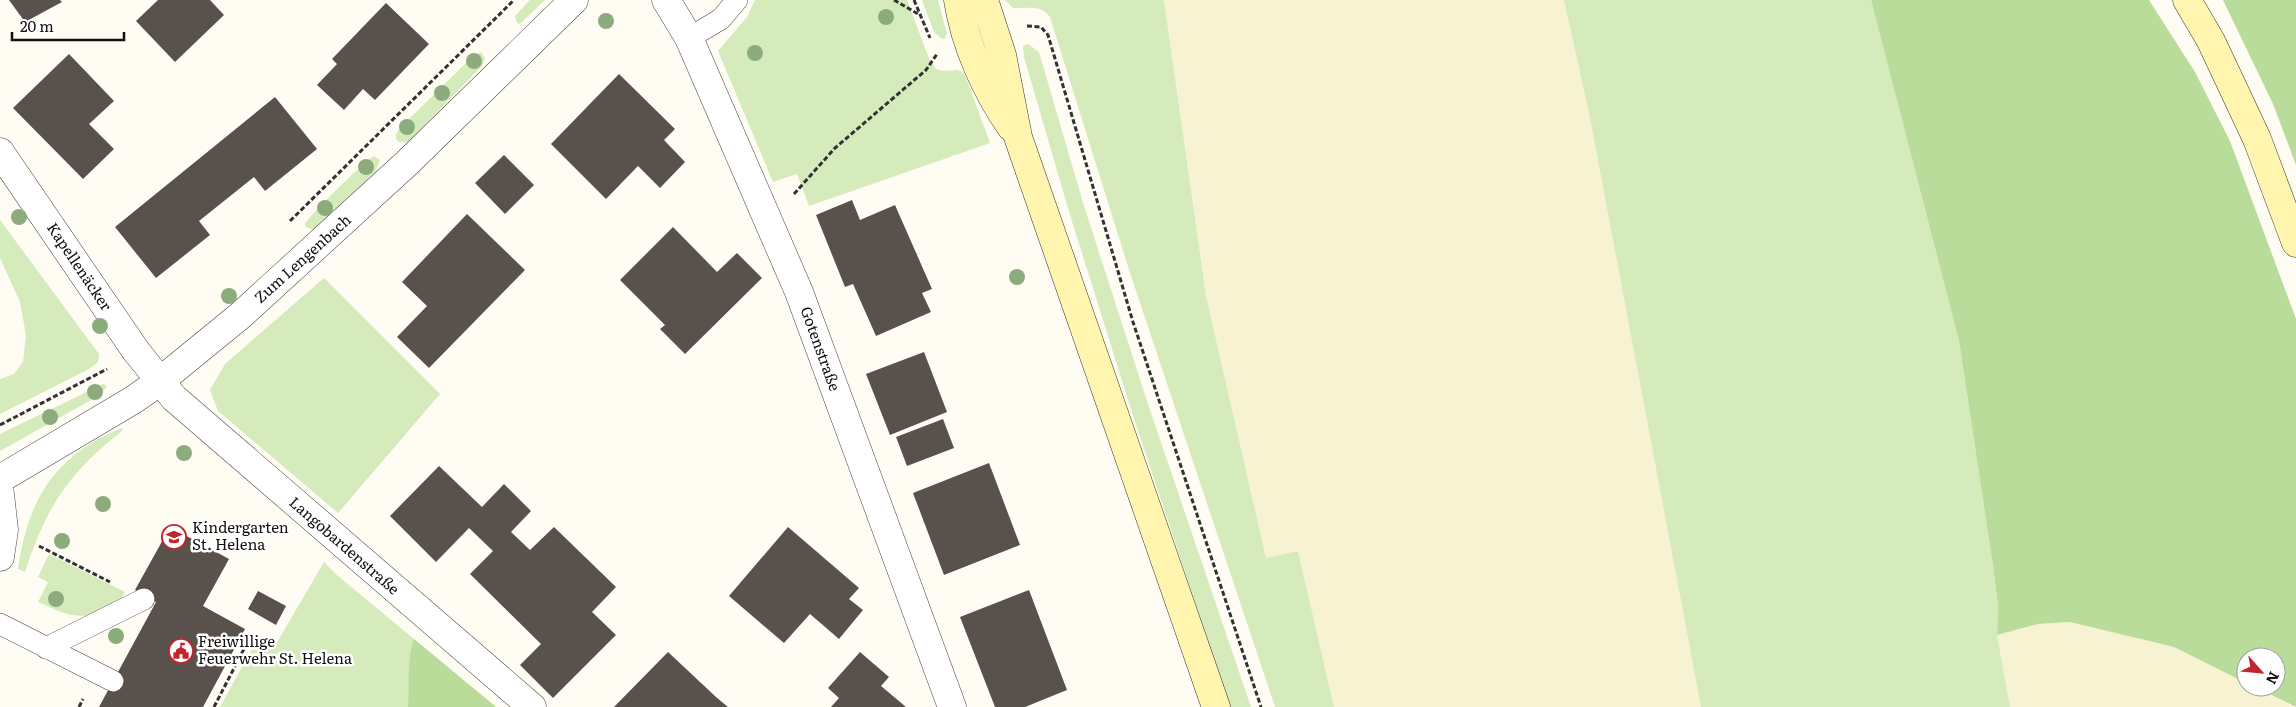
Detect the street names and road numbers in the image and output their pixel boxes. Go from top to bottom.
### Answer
street label: Zum Lengenbach [248,208,356,308]
street label: Kapellenäcker [42,217,118,315]
street label: Gotenstraße [795,303,847,394]
street label: Langobardenstraße [285,490,405,600]

